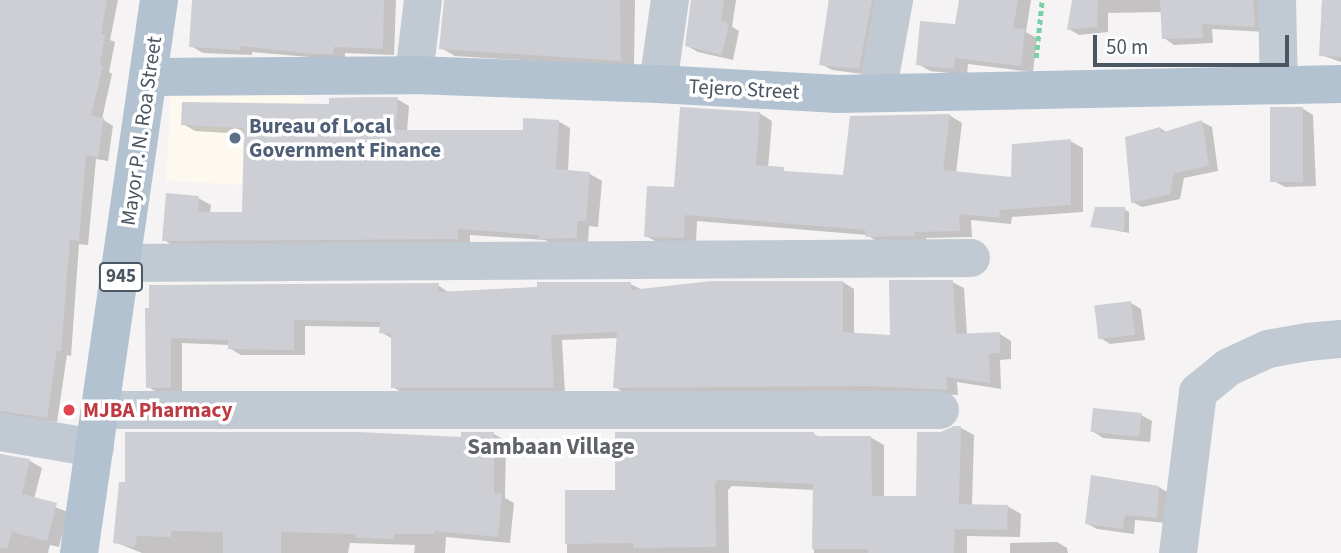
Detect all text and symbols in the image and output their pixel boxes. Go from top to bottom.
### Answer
scale bar [1096,21,1292,65]
text: 50 m [1106,32,1148,62]
street label: Mayor P. N. Roa Street [115,35,167,227]
street label: Tejero Street [688,74,800,104]
place label: Bureau of Local Government Finance [249,113,441,163]
marker: Bureau of Local Government Finance [227,130,243,146]
road number: 945 [98,262,144,292]
place label: MJBA Pharmacy [83,397,232,423]
marker: MJBA Pharmacy [61,402,77,418]
district label: Sambaan Village [467,433,635,461]

